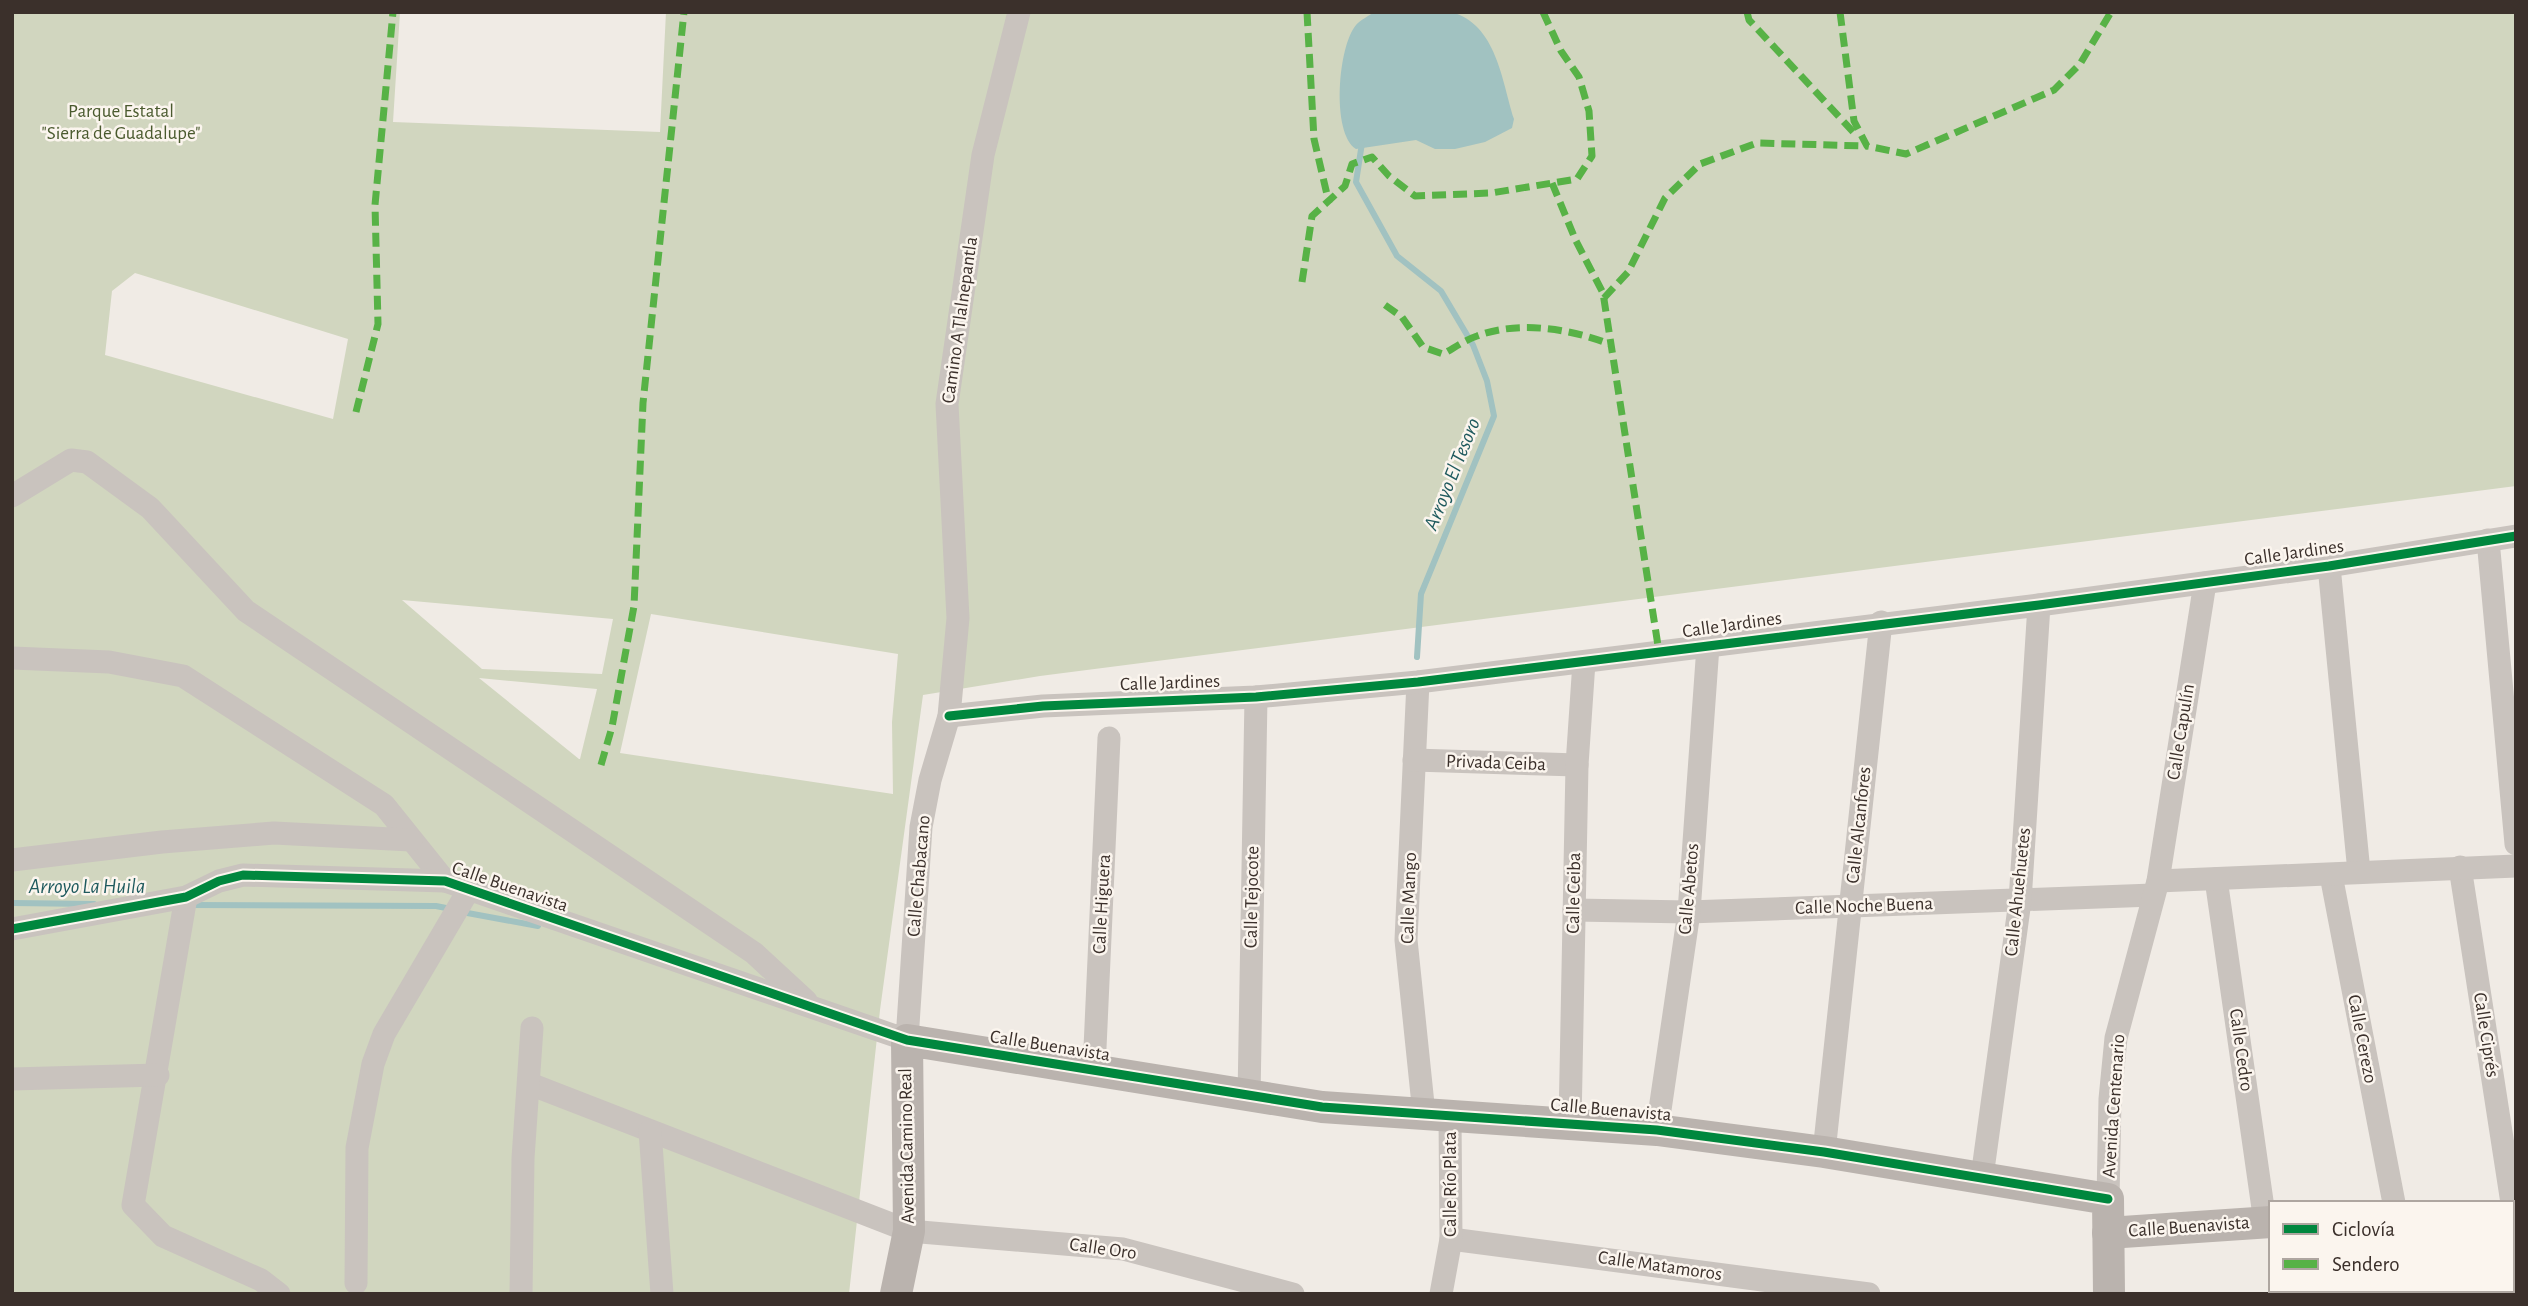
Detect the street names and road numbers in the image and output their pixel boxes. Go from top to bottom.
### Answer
street label: Camino A Tlalnepantla [939,235,981,405]
street label: Calle Jardines [2243,537,2345,569]
street label: Calle Jardines [1681,609,1783,641]
street label: Calle Jardines [1120,672,1220,694]
street label: Calle Capulín [2164,683,2198,781]
street label: Privada Ceiba [1446,752,1547,774]
street label: Calle Alcanfores [1843,766,1875,884]
street label: Calle Chabacano [904,814,934,938]
street label: Calle Ahuehuetes [2002,827,2034,957]
street label: Calle Abetos [1676,843,1702,935]
street label: Calle Tejocote [1242,846,1262,948]
street label: Calle Mango [1398,852,1420,944]
street label: Calle Ceiba [1564,852,1584,934]
street label: Calle Higuera [1090,853,1114,954]
street label: Calle Buenavista [450,858,571,916]
street label: Calle Noche Buena [1795,894,1934,918]
street label: Calle Ciprés [2470,991,2502,1079]
street label: Calle Cerezo [2344,993,2380,1085]
street label: Calle Cedro [2226,1007,2256,1093]
street label: Calle Buenavista [989,1027,1112,1065]
street label: Avenida Centenario [2099,1033,2129,1179]
street label: Avenida Camino Real [896,1068,918,1224]
street label: Calle Buenavista [1550,1095,1673,1125]
street label: Calle Río Plata [1441,1131,1460,1237]
street label: Calle Buenavista [2128,1213,2250,1241]
street label: Calle Oro [1068,1235,1138,1263]
street label: Calle Matamoros [1597,1248,1723,1284]

